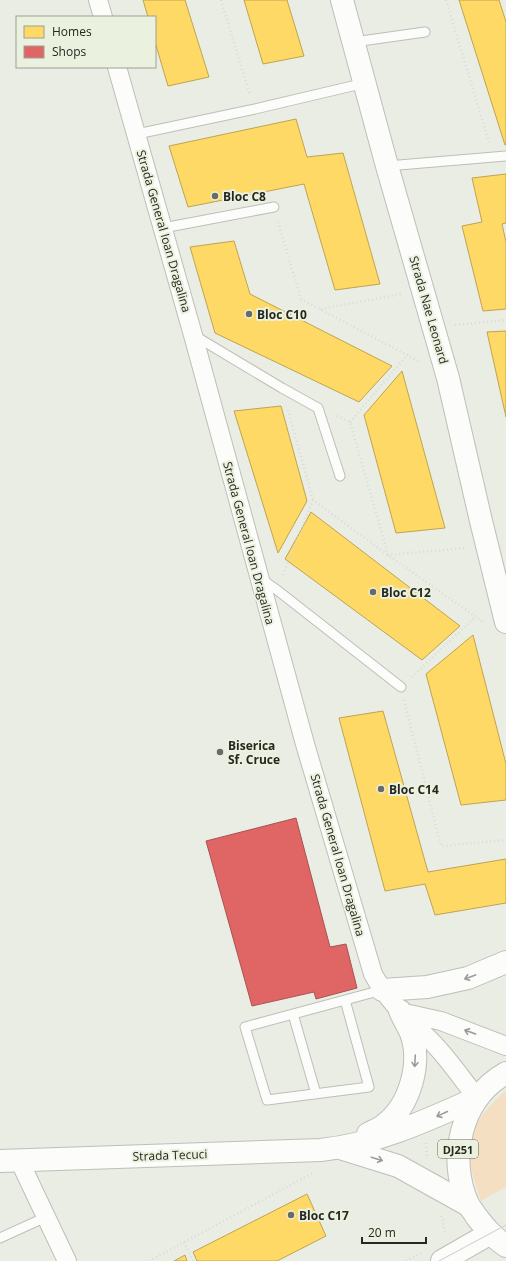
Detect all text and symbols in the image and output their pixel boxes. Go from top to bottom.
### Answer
legend [16,16,156,68]
text: Homes [52,23,92,40]
text: Shops [52,43,87,60]
street label: Strada General Ioan Dragalina [133,148,195,314]
place label: Bloc C8 [223,188,266,205]
marker: Bloc C8 [210,191,220,201]
street label: Strada Nae Leonard [405,254,453,366]
place label: Bloc C10 [257,306,307,323]
marker: Bloc C10 [244,309,254,319]
street label: Strada General Ioan Dragalina [219,460,279,626]
place label: Bloc C12 [381,584,431,601]
marker: Bloc C12 [368,587,378,597]
place label: Biserica Sf. Cruce [228,737,280,768]
marker: Biserica Sf. Cruce [215,747,225,757]
street label: Strada General Ioan Dragalina [307,772,369,938]
place label: Bloc C14 [389,781,439,798]
marker: Bloc C14 [376,784,386,794]
one-way arrow [464,974,477,981]
one-way arrow [464,1027,476,1035]
one-way arrow [411,1054,418,1067]
one-way arrow [436,1111,448,1118]
road number: DJ251 [438,1140,478,1158]
street label: Strada Tecuci [132,1145,208,1165]
one-way arrow [370,1156,383,1163]
place label: Bloc C17 [299,1207,349,1224]
marker: Bloc C17 [286,1210,296,1220]
scale bar [362,1219,426,1245]
text: 20 m [368,1224,396,1241]

